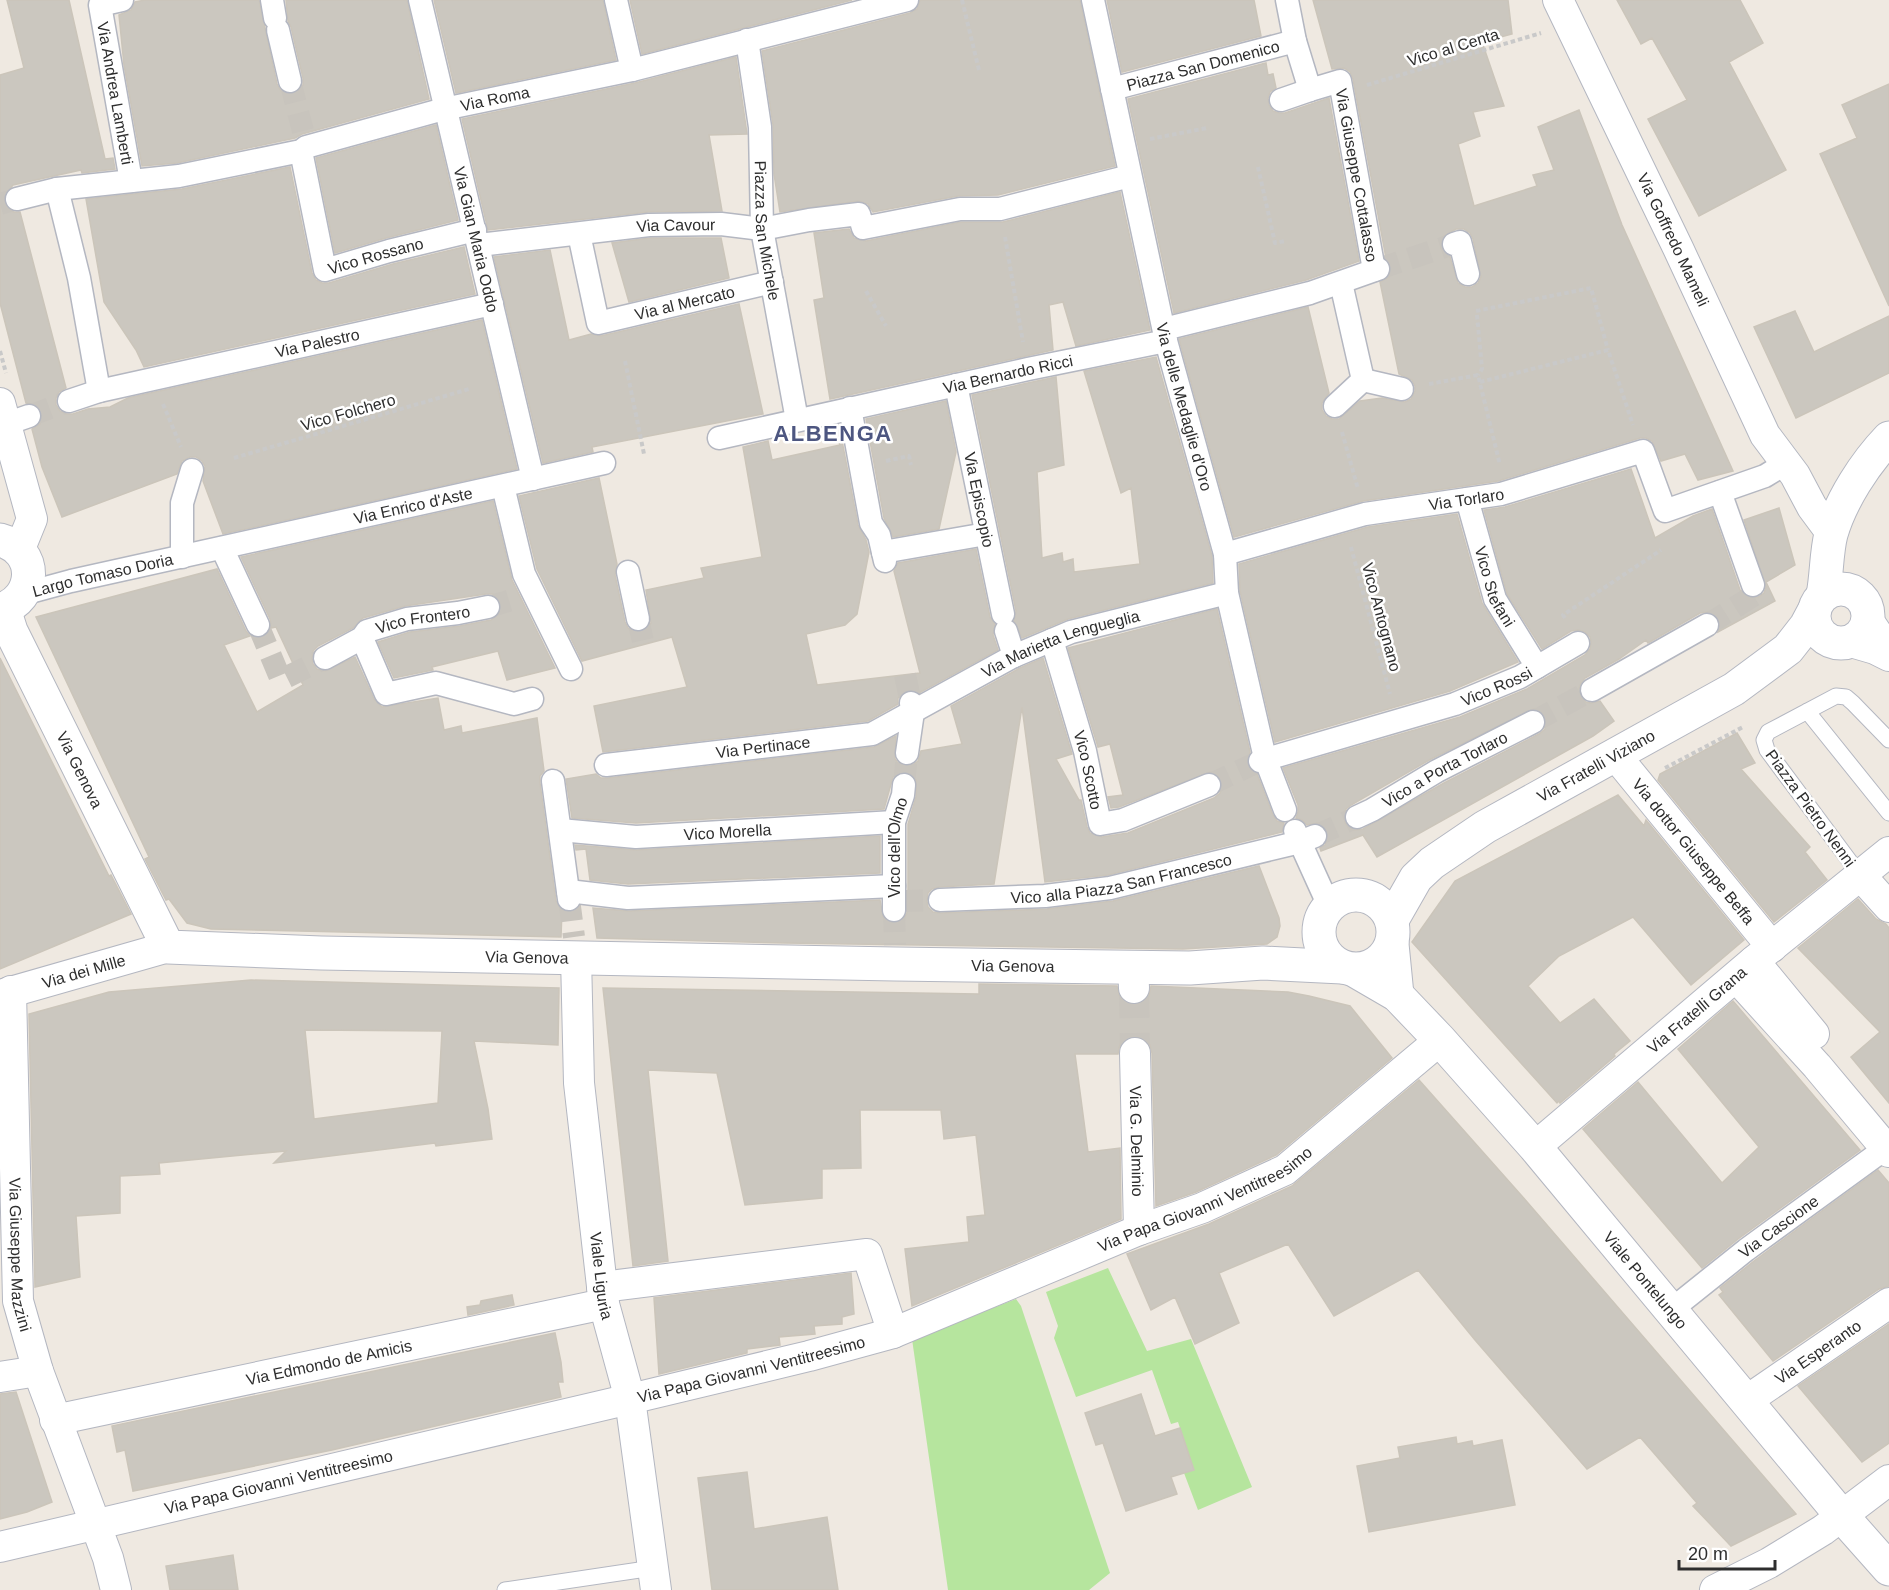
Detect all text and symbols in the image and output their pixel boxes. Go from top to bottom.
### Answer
street label: Via Andrea Lamberti [94,20,136,166]
street label: Vico al Centa [1405,25,1501,69]
street label: Piazza San Domenico [1125,37,1281,94]
street label: Via Roma [459,83,531,114]
street label: Via Giuseppe Cottalasso [1333,87,1380,263]
street label: Piazza San Michele [752,161,783,302]
street label: Via Gian Maria Oddo [451,165,501,314]
street label: Via Goffredo Mameli [1634,171,1712,309]
street label: Via Cavour [636,216,716,235]
street label: Vico Rossano [326,235,425,278]
street label: Via al Mercato [633,283,736,323]
street label: Via delle Medaglie d'Oro [1153,321,1215,493]
street label: Via Palestro [273,326,361,361]
street label: Via Bernardo Ricci [942,352,1074,397]
street label: Vico Folchero [299,391,397,434]
district label: ALBENGA [773,421,893,446]
street label: Via Episcopio [961,451,997,549]
street label: Via Enrico d'Aste [352,484,474,527]
street label: Via Torlaro [1428,486,1505,514]
street label: Vico Stefani [1472,544,1518,630]
street label: Largo Tomaso Doria [31,551,175,600]
street label: Vico Antognano [1359,561,1404,673]
street label: Vico Frontero [374,603,472,637]
street label: Via Marietta Lengueglia [979,607,1142,681]
street label: Vico Rossi [1459,664,1535,710]
street label: Via Fratelli Viziano [1534,727,1658,805]
street label: Vico Scotto [1070,728,1105,811]
street label: Via Genova [53,729,106,811]
street label: Vico a Porta Torlaro [1379,729,1510,811]
street label: Via Pertinace [715,733,811,761]
street label: Piazza Pietro Nenni [1762,746,1859,870]
street label: Via dottor Giuseppe Beffa [1629,775,1758,928]
street label: Vico dell'Olmo [886,795,911,898]
street label: Vico Morella [683,821,772,843]
street label: Vico alla Piazza San Francesco [1010,851,1234,906]
street label: Via Genova [485,948,569,967]
street label: Via dei Mille [40,952,128,992]
street label: Via Genova [971,957,1055,975]
street label: Via Fratelli Grana [1644,963,1750,1057]
street label: Via G. Delminio [1127,1085,1146,1197]
street label: Via Papa Giovanni Ventitreesimo [1095,1143,1315,1255]
street label: Via Giuseppe Mazzini [6,1177,34,1333]
street label: Via Cascione [1735,1192,1822,1261]
street label: Viale Pontelungo [1600,1228,1690,1332]
street label: Viale Liguria [587,1231,616,1321]
street label: Via Esperanto [1772,1317,1864,1388]
street label: Via Papa Giovanni Ventitreesimo [636,1333,867,1406]
street label: Via Edmondo de Amicis [245,1337,413,1388]
street label: Via Papa Giovanni Ventitreesimo [163,1447,394,1517]
scale bar [1679,1533,1775,1571]
text: 20 m [1688,1544,1728,1564]

